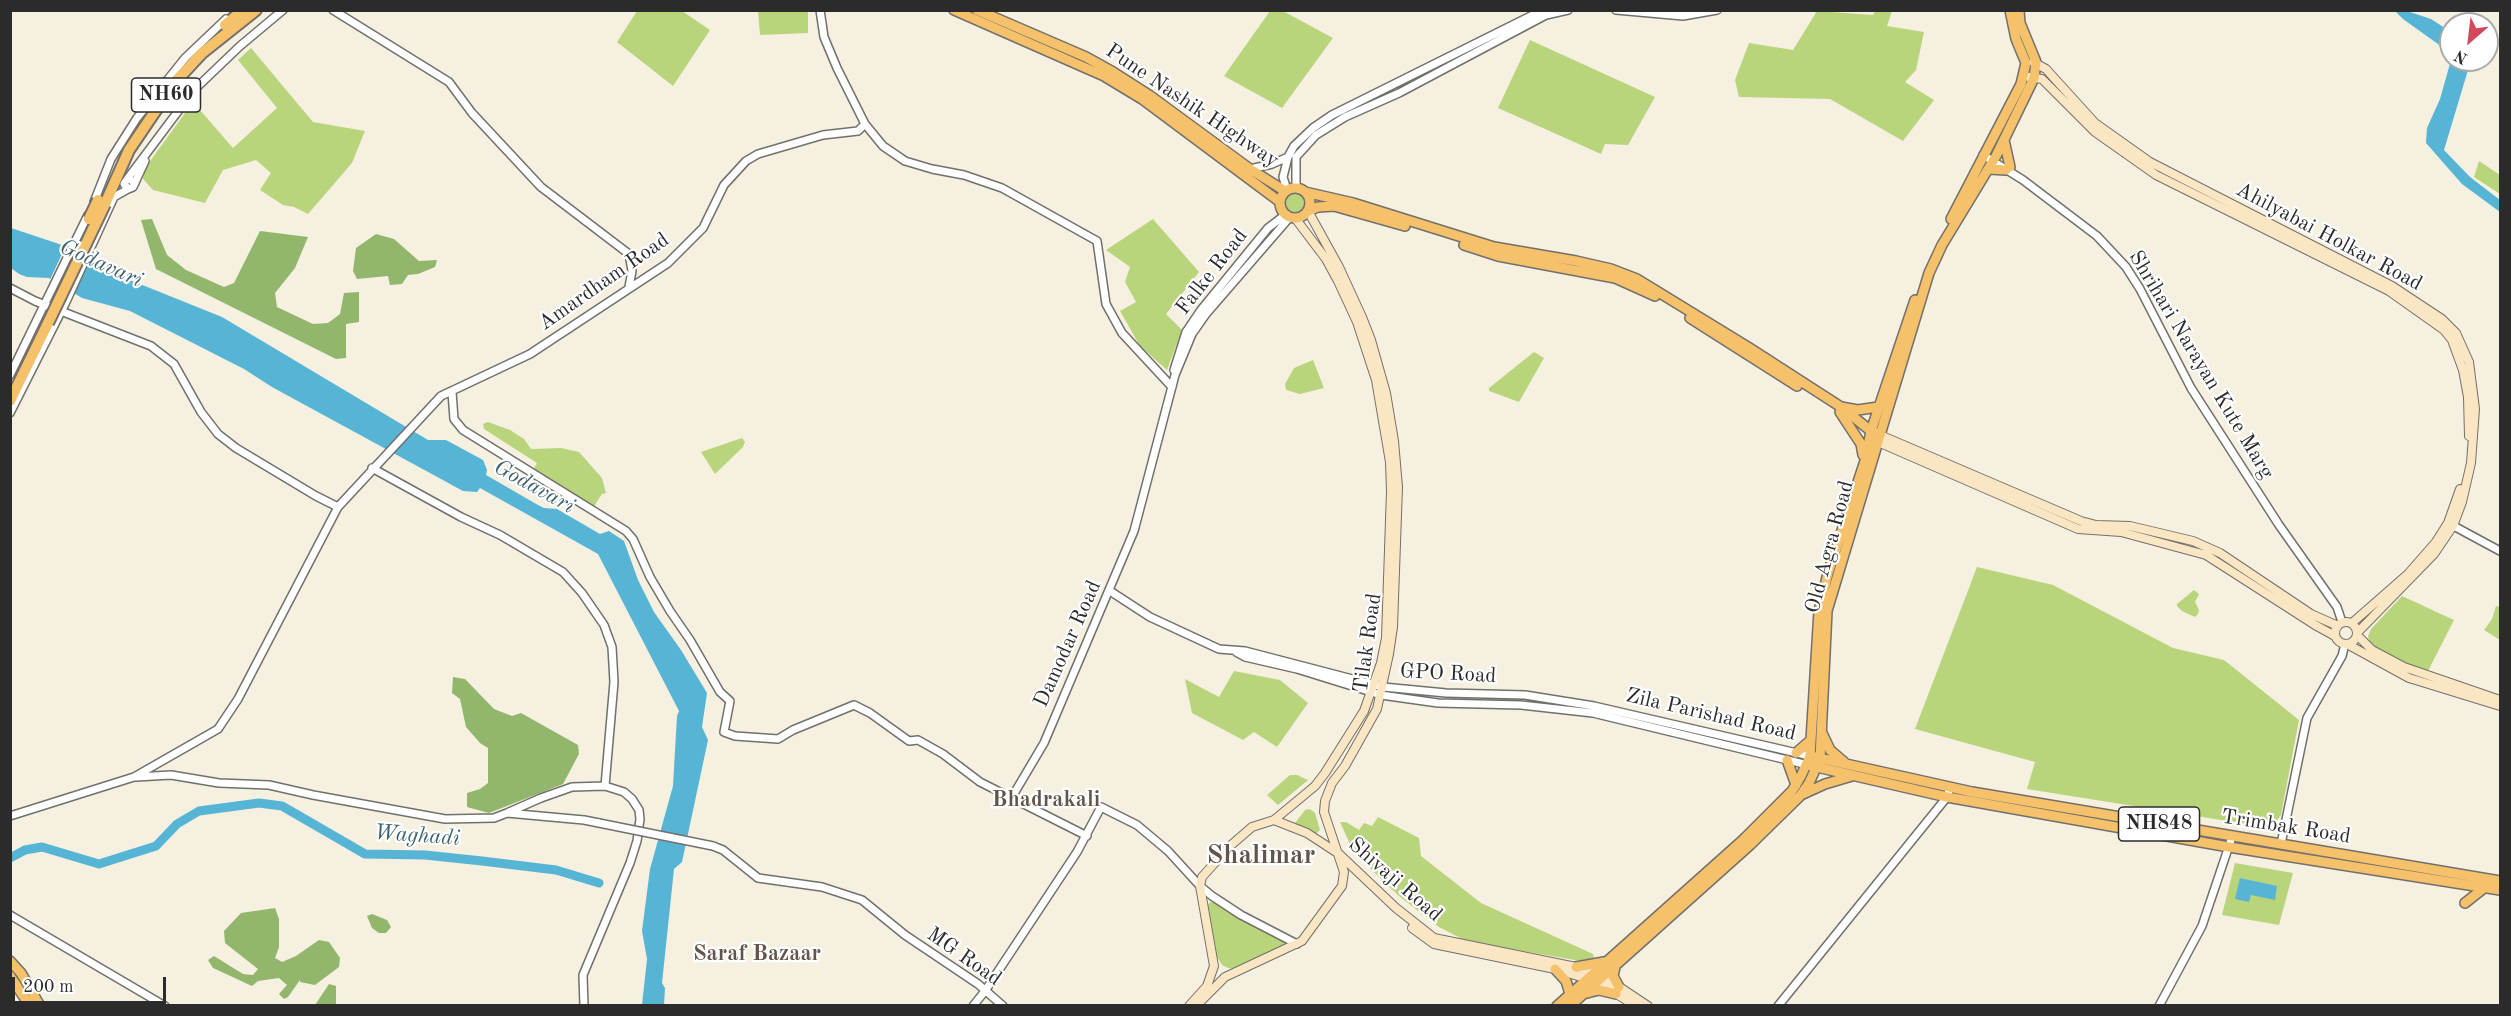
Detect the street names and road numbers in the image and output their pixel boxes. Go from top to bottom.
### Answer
street label: Pune Nashik Highway [1101,39,1283,173]
road number: NH60 [132,78,201,112]
street label: Ahilyabai Holkar Road [2231,177,2427,297]
street label: Falke Road [1171,224,1253,320]
street label: Amardham Road [534,228,674,336]
street label: Shrihari Narayan Kute Marg [2123,246,2279,484]
street label: Old Agra Road [1800,478,1860,616]
street label: Damodar Road [1029,577,1107,711]
street label: Tilak Road [1349,592,1387,694]
street label: GPO Road [1399,659,1497,689]
street label: Zila Parishad Road [1623,683,1799,747]
street label: Trimbak Road [2220,804,2352,850]
road number: NH848 [2118,807,2200,841]
street label: Shivaji Road [1343,832,1447,928]
street label: MG Road [922,922,1006,992]

